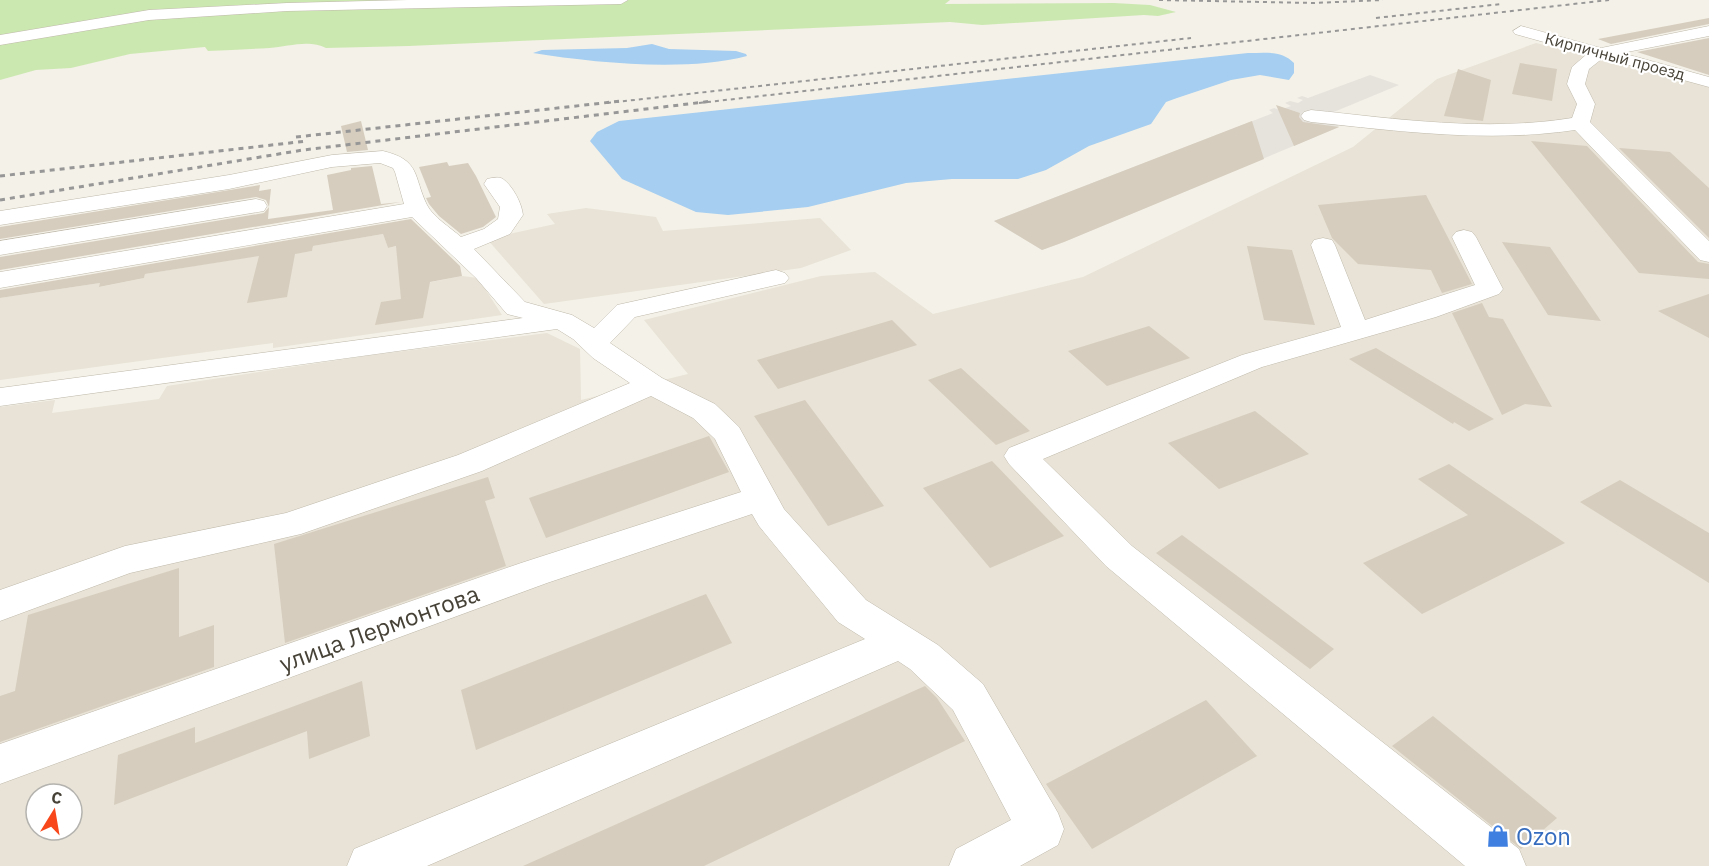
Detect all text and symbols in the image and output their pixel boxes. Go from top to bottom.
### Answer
street label: Кирпичный проезд [1543,28,1688,84]
street label: улица Лермонтова [275,577,484,679]
north arrow [24,782,84,842]
text: С [50,786,64,808]
place label: Ozon [1516,820,1571,852]
shop icon: Ozon [1485,823,1511,849]

